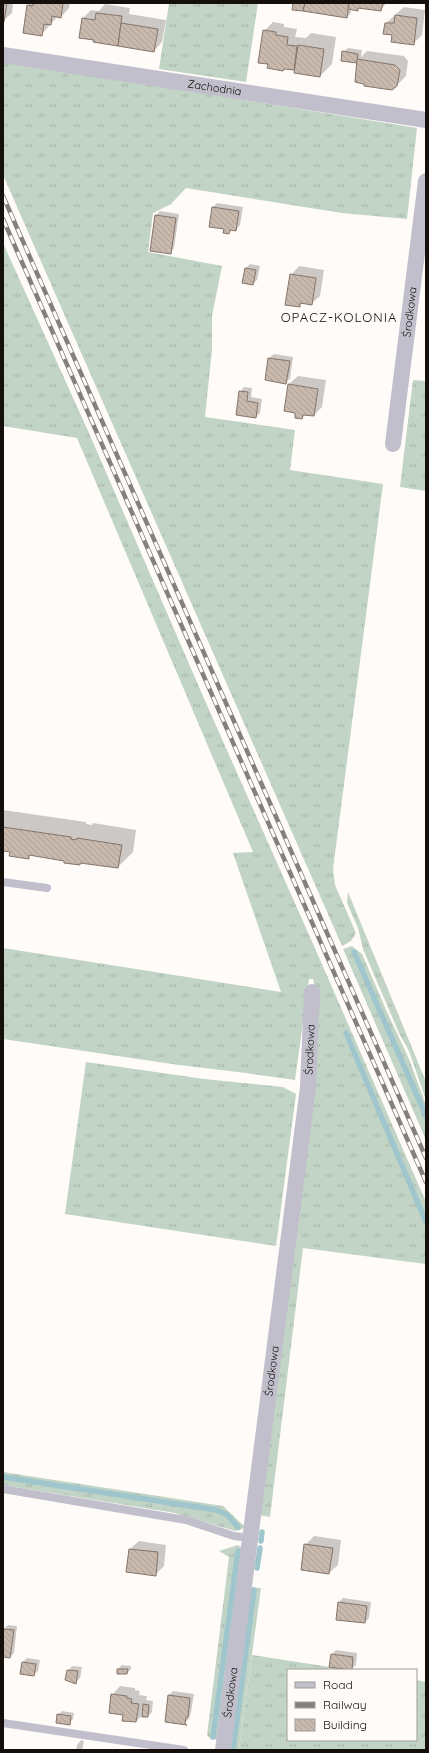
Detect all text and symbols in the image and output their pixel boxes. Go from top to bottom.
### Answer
street label: Zachodnia [187,76,242,99]
street label: Środkowa [399,286,420,338]
district label: OPACZ-KOLONIA [281,309,397,325]
street label: Środkowa [302,1024,318,1075]
street label: Środkowa [261,1345,282,1397]
street label: Środkowa [220,1666,241,1719]
legend [287,1669,417,1741]
text: Road [323,1677,353,1692]
text: Railway [323,1697,367,1712]
text: Building [323,1717,367,1732]

